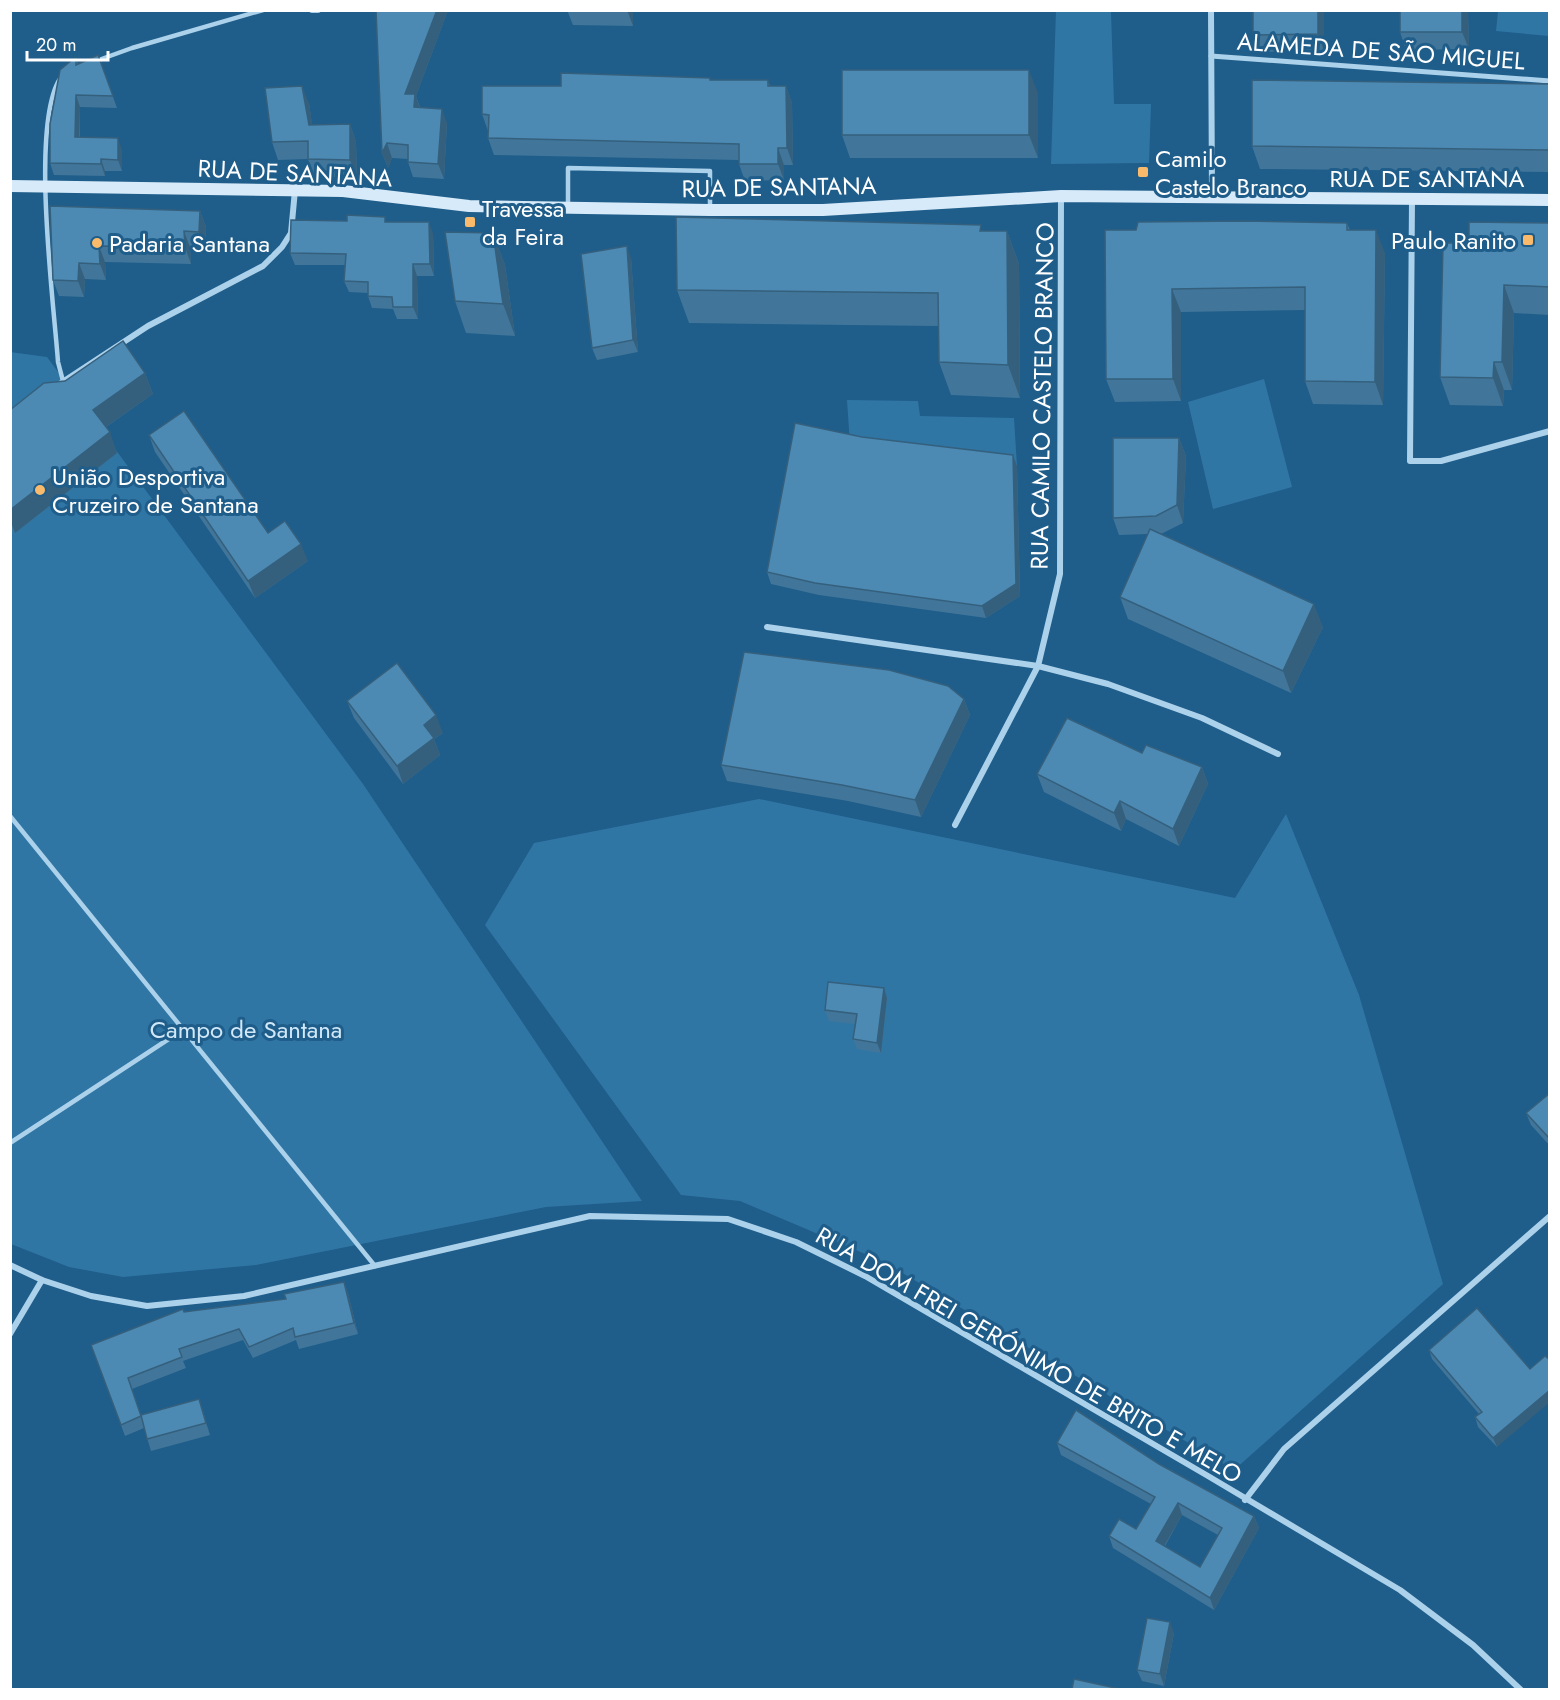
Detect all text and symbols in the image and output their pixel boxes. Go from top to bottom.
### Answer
street label: ALAMEDA DE SÃO MIGUEL [1236,23,1526,79]
scale bar [27,24,108,62]
text: 20 m [36,32,76,58]
place label: Camilo Castelo Branco [1155,141,1307,204]
street label: RUA DE SANTANA [197,150,393,196]
street label: RUA DE SANTANA [1330,161,1525,196]
marker: Camilo Castelo Branco [1136,165,1150,179]
street label: RUA DE SANTANA [681,168,877,206]
place label: Travessa da Feira [482,191,564,254]
marker: Travessa da Feira [463,215,477,229]
street label: RUA CAMILO CASTELO BRANCO [1021,222,1063,570]
place label: Paulo Ranito [1391,223,1516,258]
place label: Padaria Santana [109,226,270,261]
marker: Paulo Ranito [1521,233,1535,247]
marker: Padaria Santana [90,236,104,250]
place label: União Desportiva Cruzeiro de Santana [52,459,259,522]
marker: União Desportiva Cruzeiro de Santana [33,483,47,497]
park label: Campo de Santana [150,1012,342,1047]
street label: RUA DOM FREI GERÓNIMO DE BRITO E MELO [809,1218,1249,1492]

